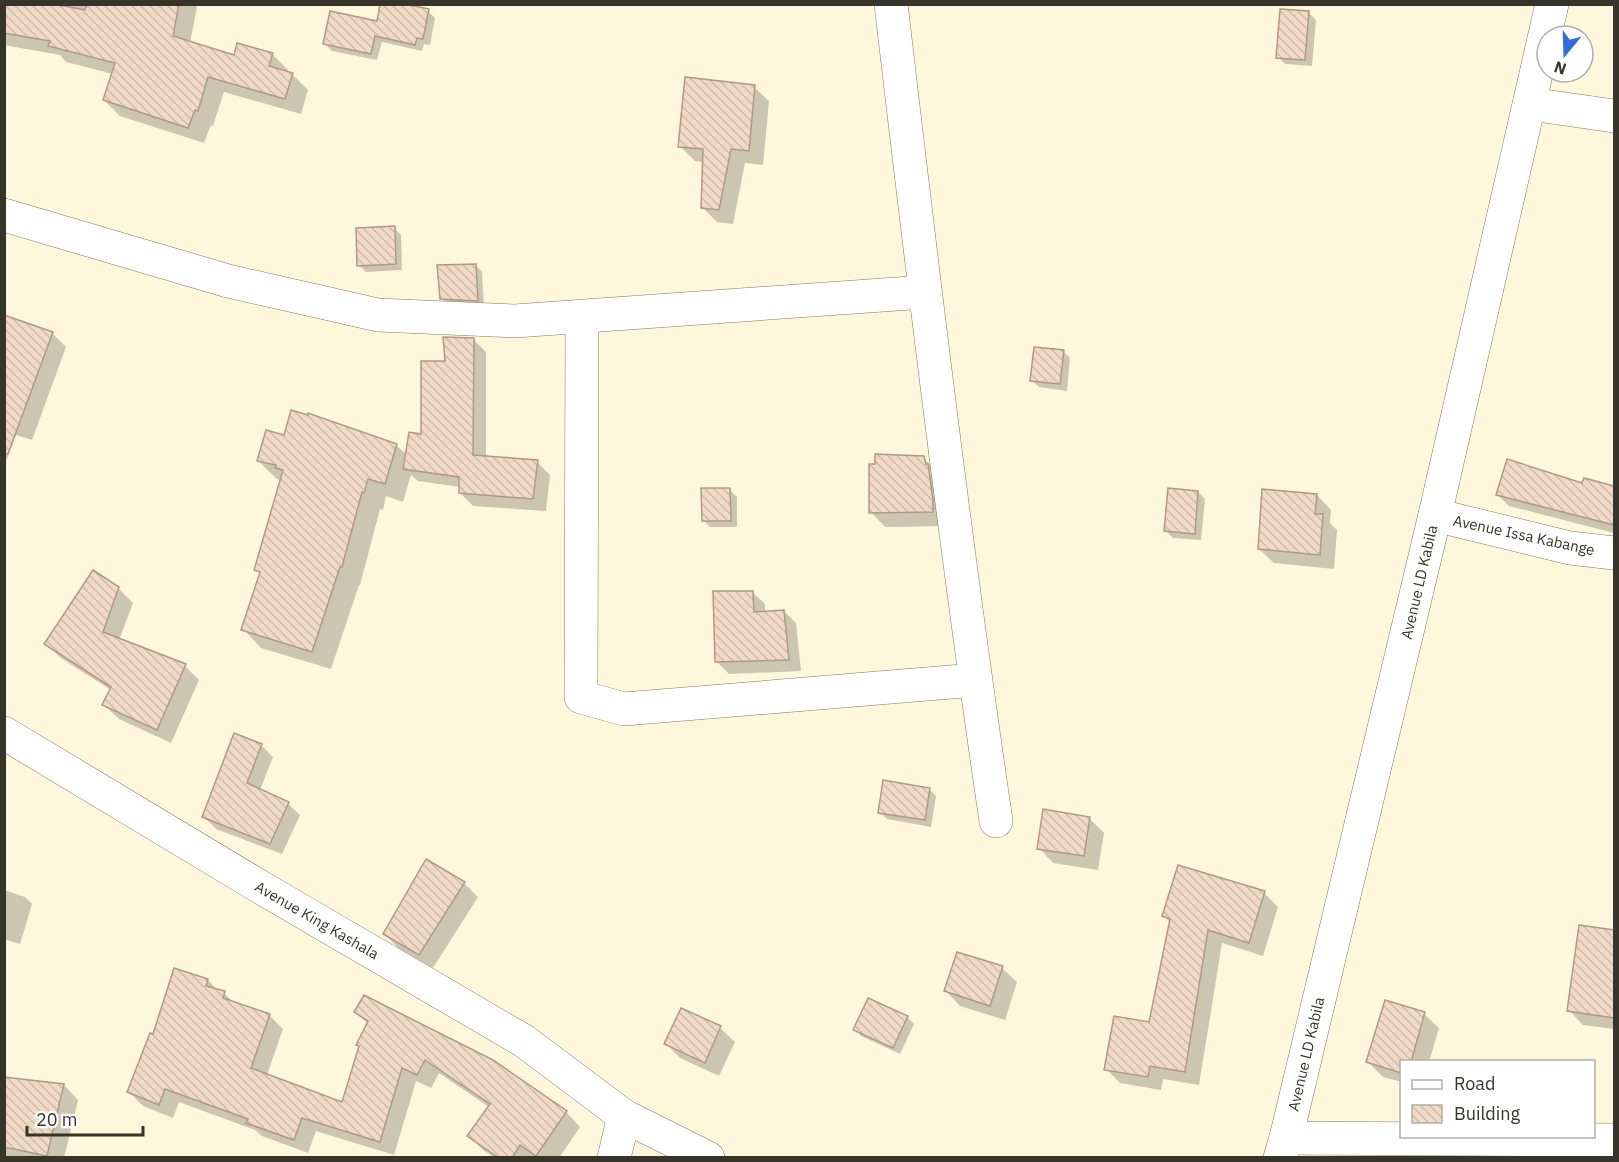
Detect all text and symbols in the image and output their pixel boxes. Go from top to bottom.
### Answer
north arrow [1535,24,1595,84]
text: N [1551,57,1569,80]
street label: Avenue Issa Kabange [1451,511,1597,559]
street label: Avenue LD Kabila [1397,523,1441,641]
street label: Avenue King Kashala [252,877,382,963]
street label: Avenue LD Kabila [1284,995,1328,1113]
legend [1400,1060,1595,1138]
text: Road [1454,1072,1495,1095]
scale bar [27,1099,142,1137]
text: Building [1454,1102,1521,1125]
text: 20 m [36,1108,78,1131]

